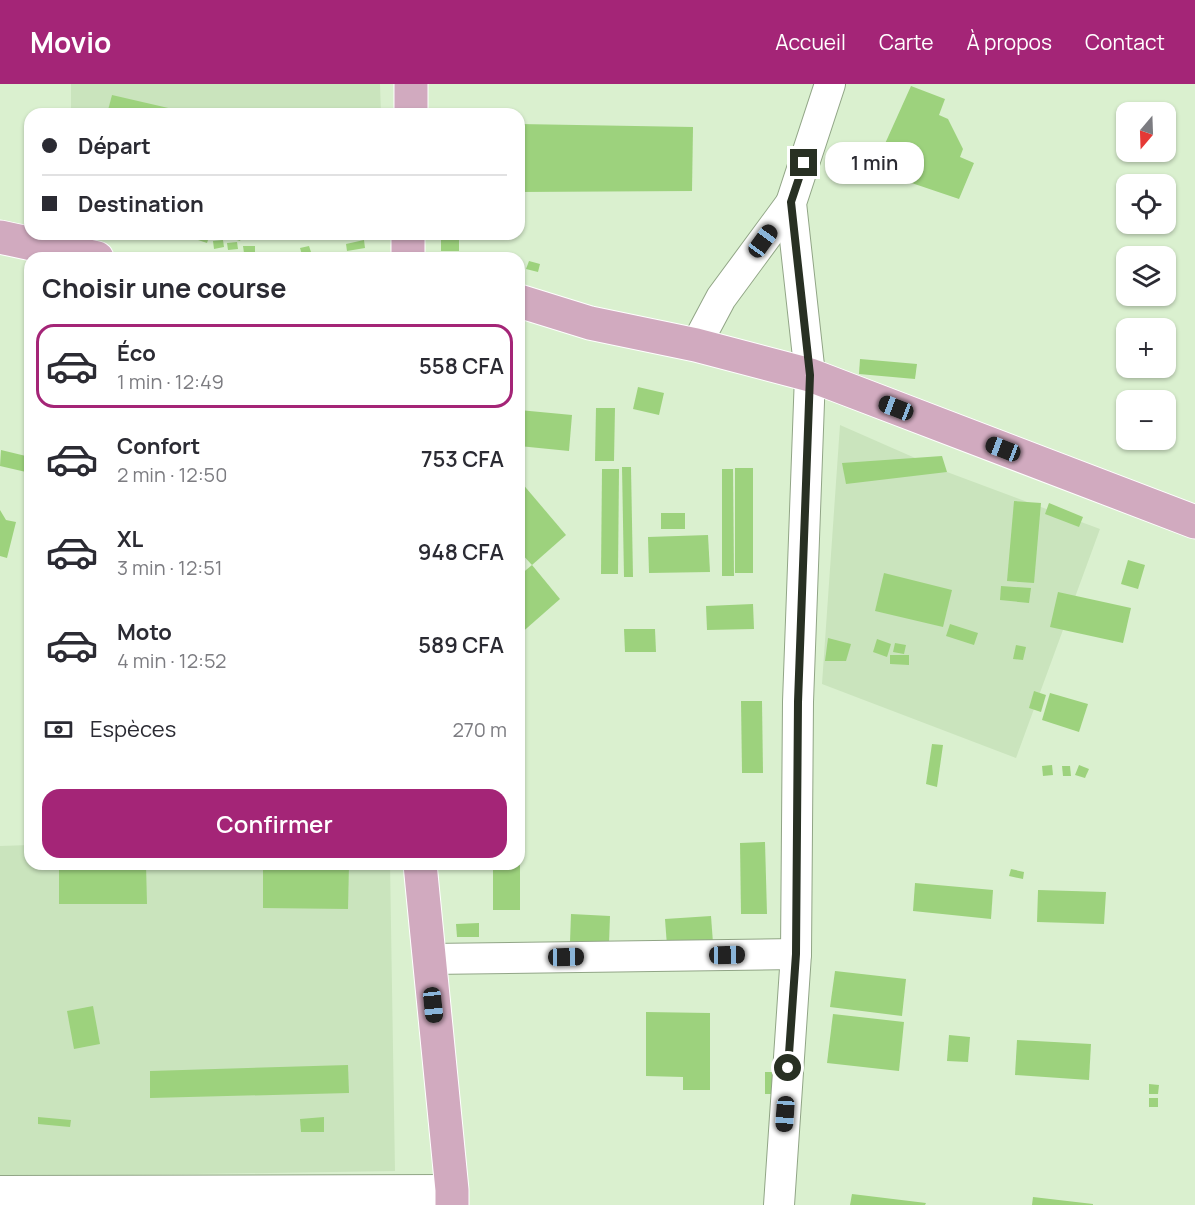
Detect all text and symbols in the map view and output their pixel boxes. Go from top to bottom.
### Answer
text: Movio [30,23,111,61]
text: Accueil [775,28,846,56]
text: Carte [879,28,933,56]
text: À propos [966,28,1052,56]
text: Contact [1085,28,1165,56]
north arrow [1116,102,1176,162]
map controls [1116,102,1176,450]
text: Départ [78,131,151,161]
callout: 1 min [825,142,924,184]
route end [790,149,817,176]
text: 1 min [851,149,898,176]
button: locate [1116,174,1176,234]
text: Destination [78,189,204,219]
car [745,221,781,261]
button: layers [1116,246,1176,306]
text: Choisir une course [42,269,286,306]
button: + [1116,318,1176,378]
text: Éco [117,338,156,368]
icon: car [45,339,99,393]
text: 558 CFA [419,351,504,381]
text: 1 min · 12:49 [117,368,224,395]
button: − [1116,390,1176,450]
car [876,393,916,423]
text: Confort [117,431,200,461]
icon: car [45,432,99,486]
car [983,434,1023,464]
text: 753 CFA [421,444,504,474]
text: 2 min · 12:50 [117,461,227,488]
text: XL [117,524,143,554]
icon: car [45,525,99,579]
text: 948 CFA [418,537,504,567]
text: 3 min · 12:51 [117,554,223,581]
text: Moto [117,617,172,647]
icon: car [45,618,99,672]
text: 589 CFA [418,630,504,660]
text: 4 min · 12:52 [117,647,226,674]
icon: cash [42,713,75,746]
text: Espèces [90,714,176,744]
text: 270 m [452,716,507,743]
button: Confirmer [42,789,507,858]
car [709,946,745,964]
car [548,948,584,966]
car [422,986,444,1024]
route start [774,1054,801,1081]
car [775,1095,795,1133]

